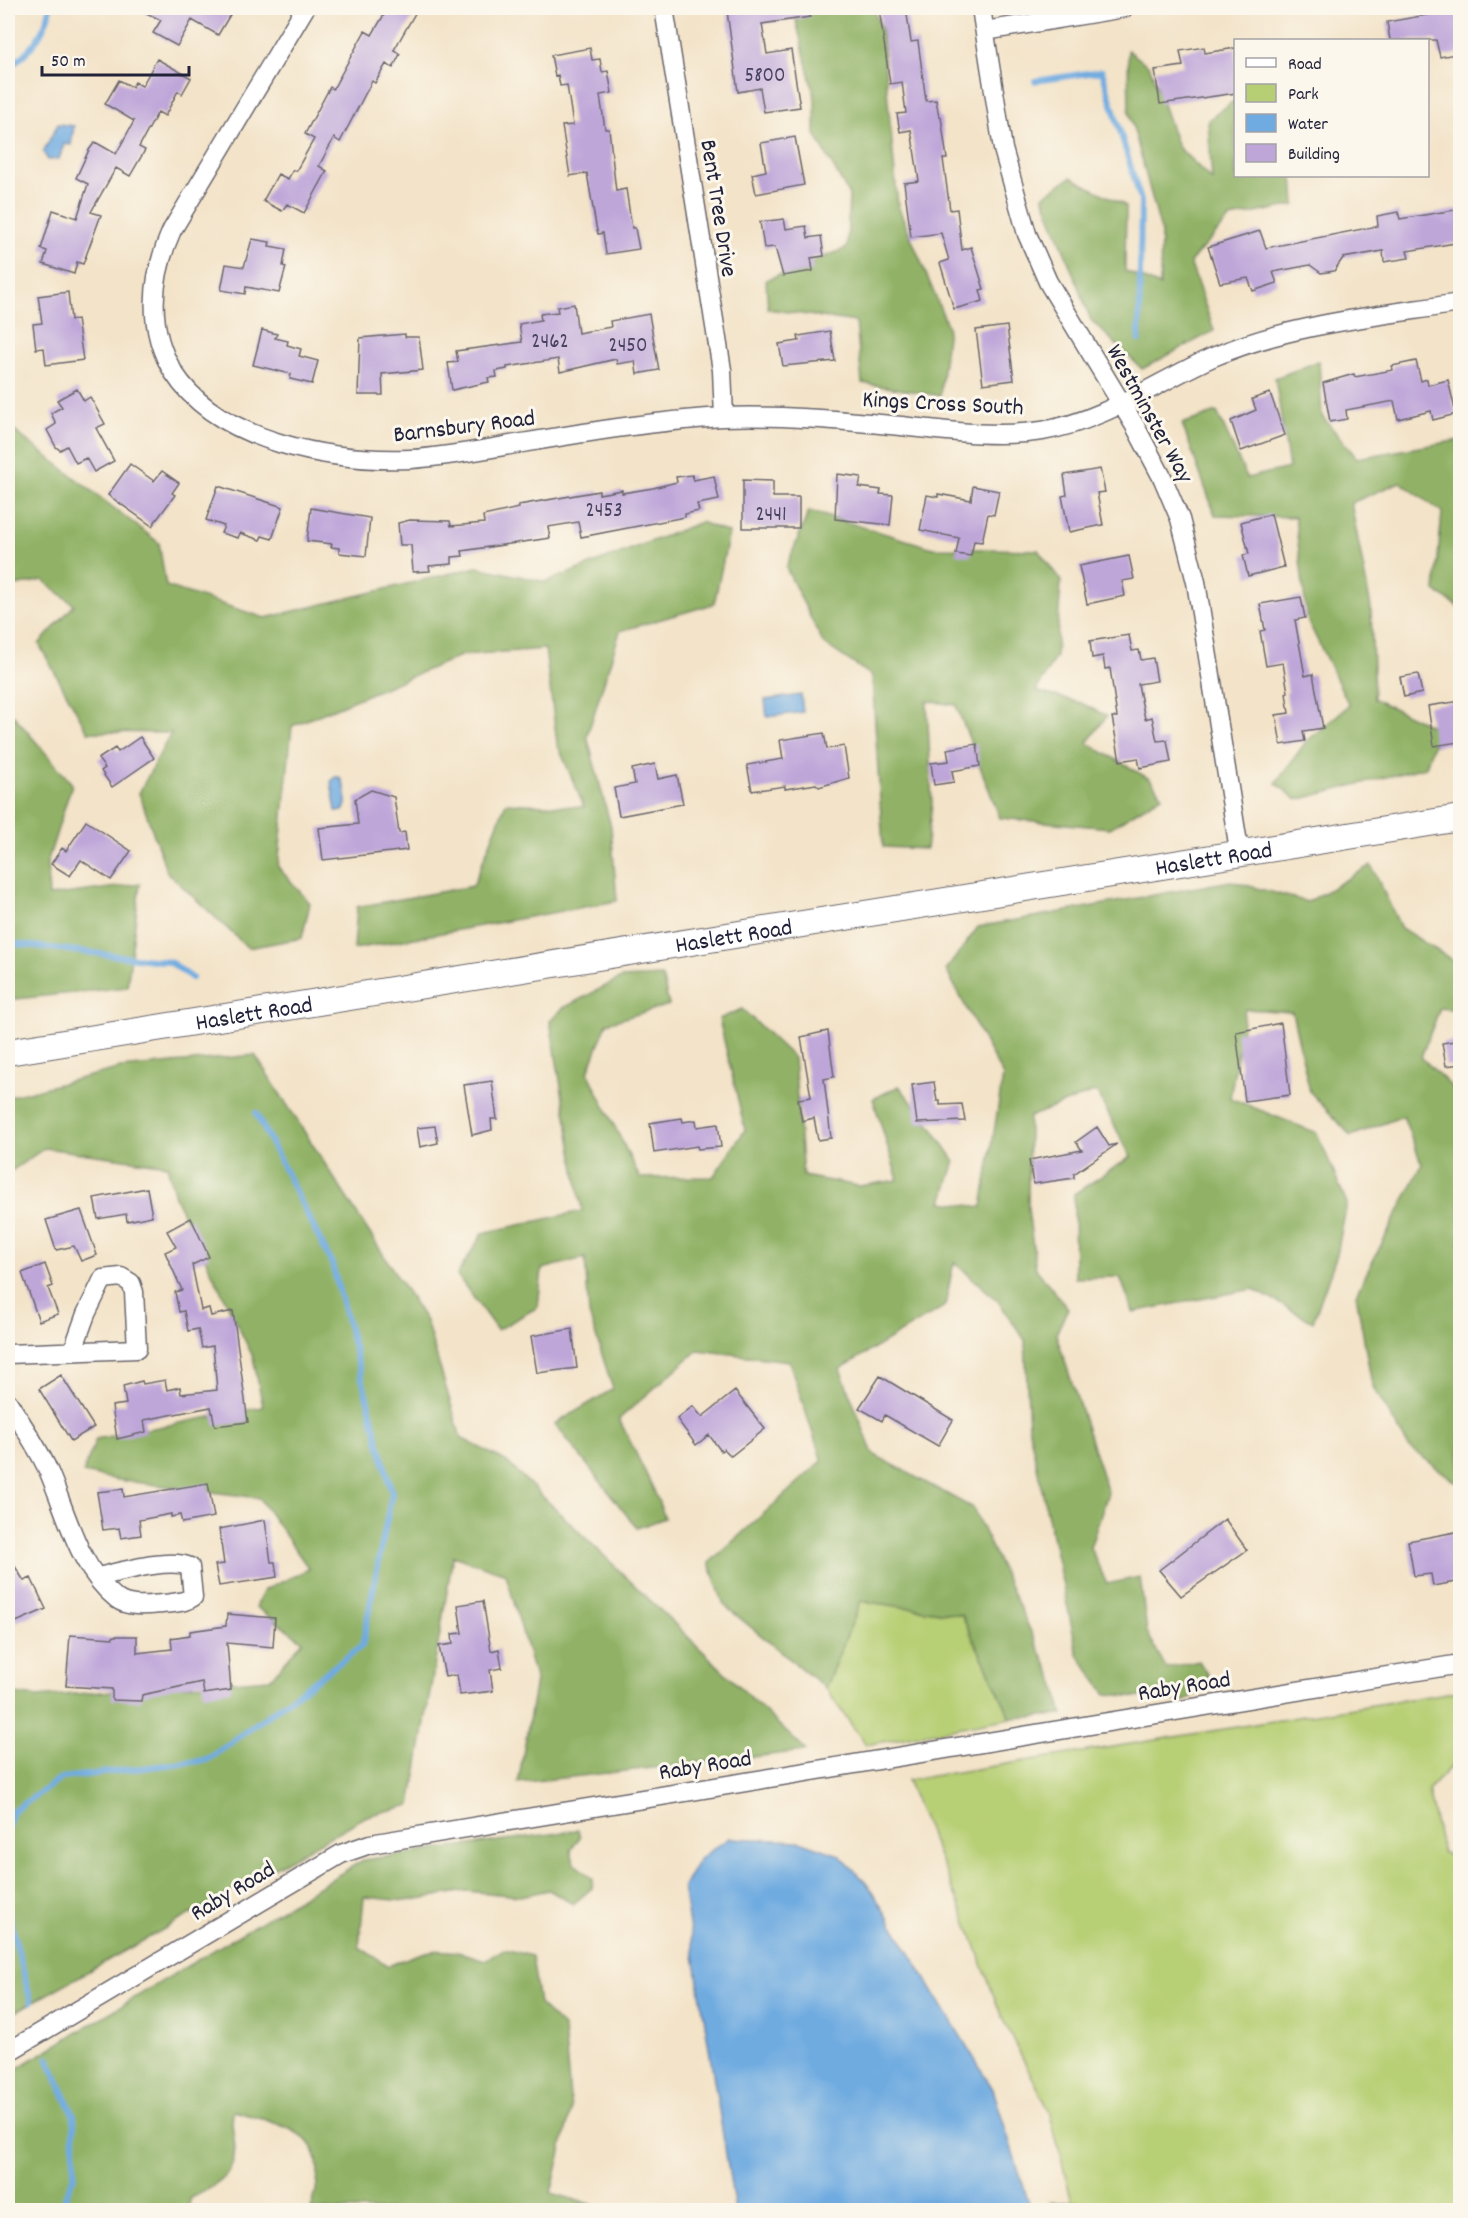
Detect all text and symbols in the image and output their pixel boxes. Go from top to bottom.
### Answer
scale bar [42,39,189,77]
legend [1234,39,1429,177]
text: 50 m [51,50,86,75]
text: Road [1288,53,1322,78]
house number: 5800 [744,62,786,92]
text: Park [1288,83,1319,108]
text: Water [1288,113,1328,138]
street label: Bent Tree Drive [689,137,745,280]
text: Building [1288,143,1340,168]
house number: 2462 [531,328,569,358]
house number: 2450 [608,332,648,362]
street label: Westminster Way [1096,339,1201,491]
street label: Kings Cross South [861,384,1024,426]
street label: Barnsbury Road [392,402,537,454]
house number: 2453 [586,497,622,527]
house number: 2441 [755,501,787,531]
street label: Haslett Road [1153,835,1275,887]
street label: Haslett Road [673,912,795,964]
street label: Haslett Road [193,989,315,1042]
street label: Raby Road [1136,1664,1233,1712]
street label: Raby Road [657,1743,754,1791]
street label: Raby Road [185,1854,282,1931]

